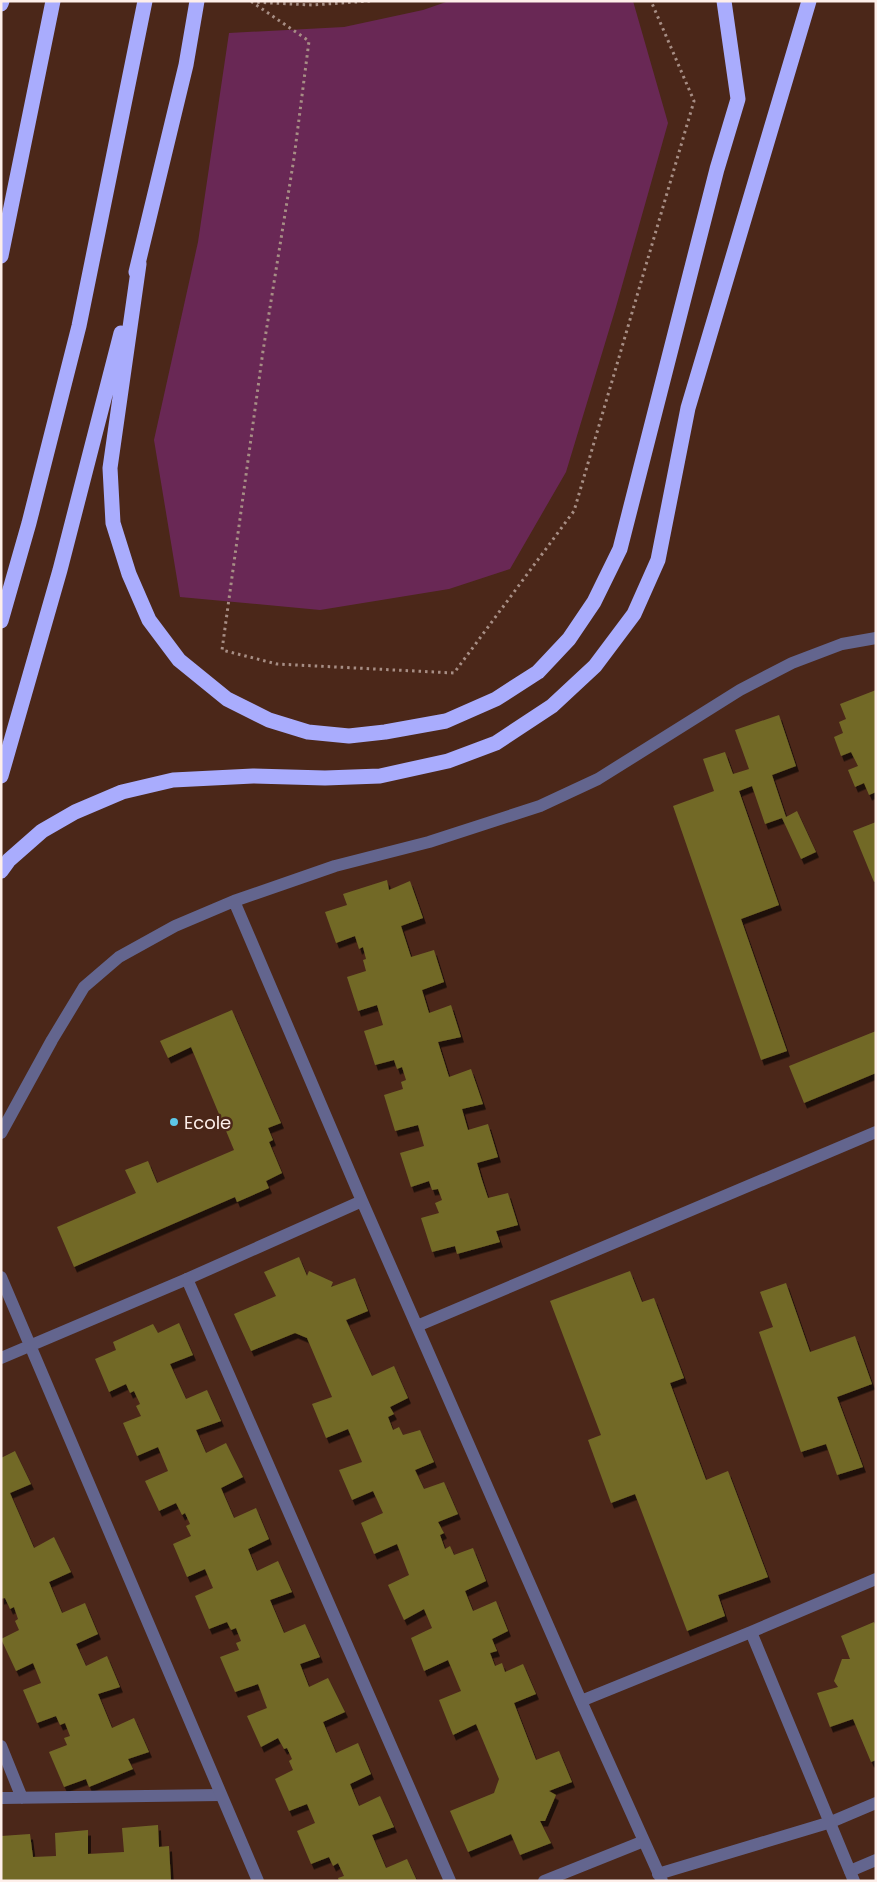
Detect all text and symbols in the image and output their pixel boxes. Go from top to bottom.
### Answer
place label: Ecole [184,1110,231,1135]
marker: Ecole [168,1116,180,1128]

